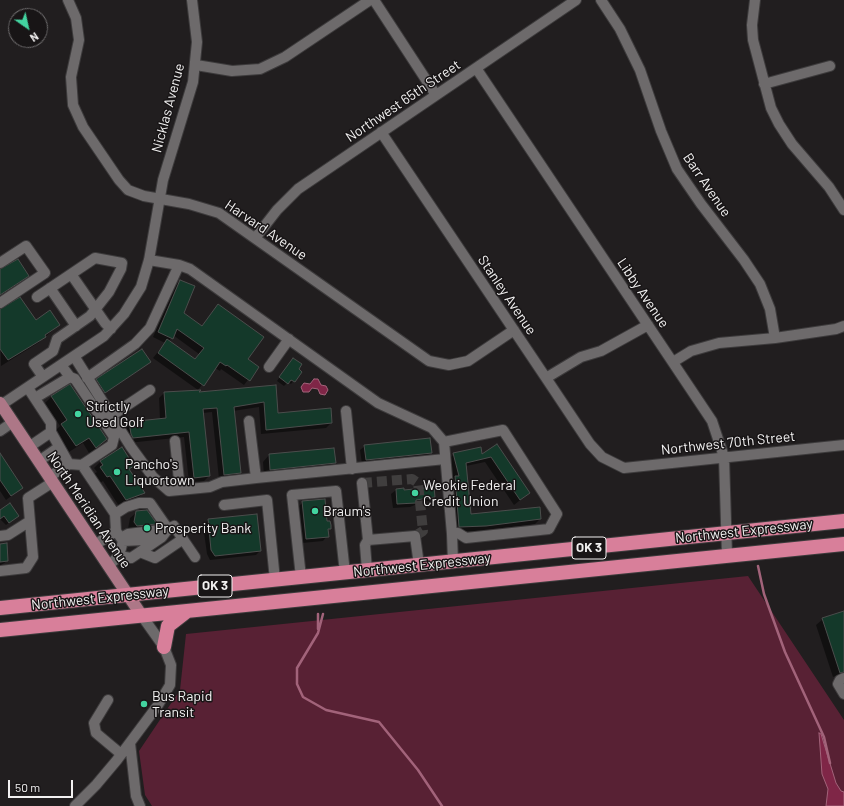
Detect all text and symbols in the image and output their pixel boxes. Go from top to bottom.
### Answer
north arrow [8,8,48,48]
text: N [28,30,41,45]
street label: Northwest 65th Street [342,56,464,146]
street label: Nicklas Avenue [148,62,188,154]
street label: Barr Avenue [680,150,734,220]
street label: Harvard Avenue [222,196,310,264]
street label: Stanley Avenue [474,252,540,338]
street label: Libby Avenue [614,255,672,331]
place label: Strictly Used Golf [86,398,144,430]
marker: Strictly Used Golf [73,409,83,419]
street label: Northwest 70th Street [660,428,796,458]
street label: North Meridian Avenue [44,448,134,572]
place label: Pancho's Liquortown [125,456,195,488]
marker: Pancho's Liquortown [112,467,122,477]
place label: Weokie Federal Credit Union [423,477,516,510]
marker: Weokie Federal Credit Union [410,488,420,498]
place label: Braum's [323,503,371,519]
marker: Braum's [310,506,320,516]
street label: Northwest Expressway [674,515,814,547]
place label: Prosperity Bank [155,520,251,536]
marker: Prosperity Bank [142,523,152,533]
road number: OK 3 [572,537,606,559]
street label: Northwest Expressway [352,549,492,581]
road number: OK 3 [198,575,232,597]
street label: Northwest Expressway [30,582,170,614]
place label: Bus Rapid Transit [152,688,212,720]
marker: Bus Rapid Transit [139,699,149,709]
scale bar [10,772,75,798]
text: 50 m [15,780,40,794]

